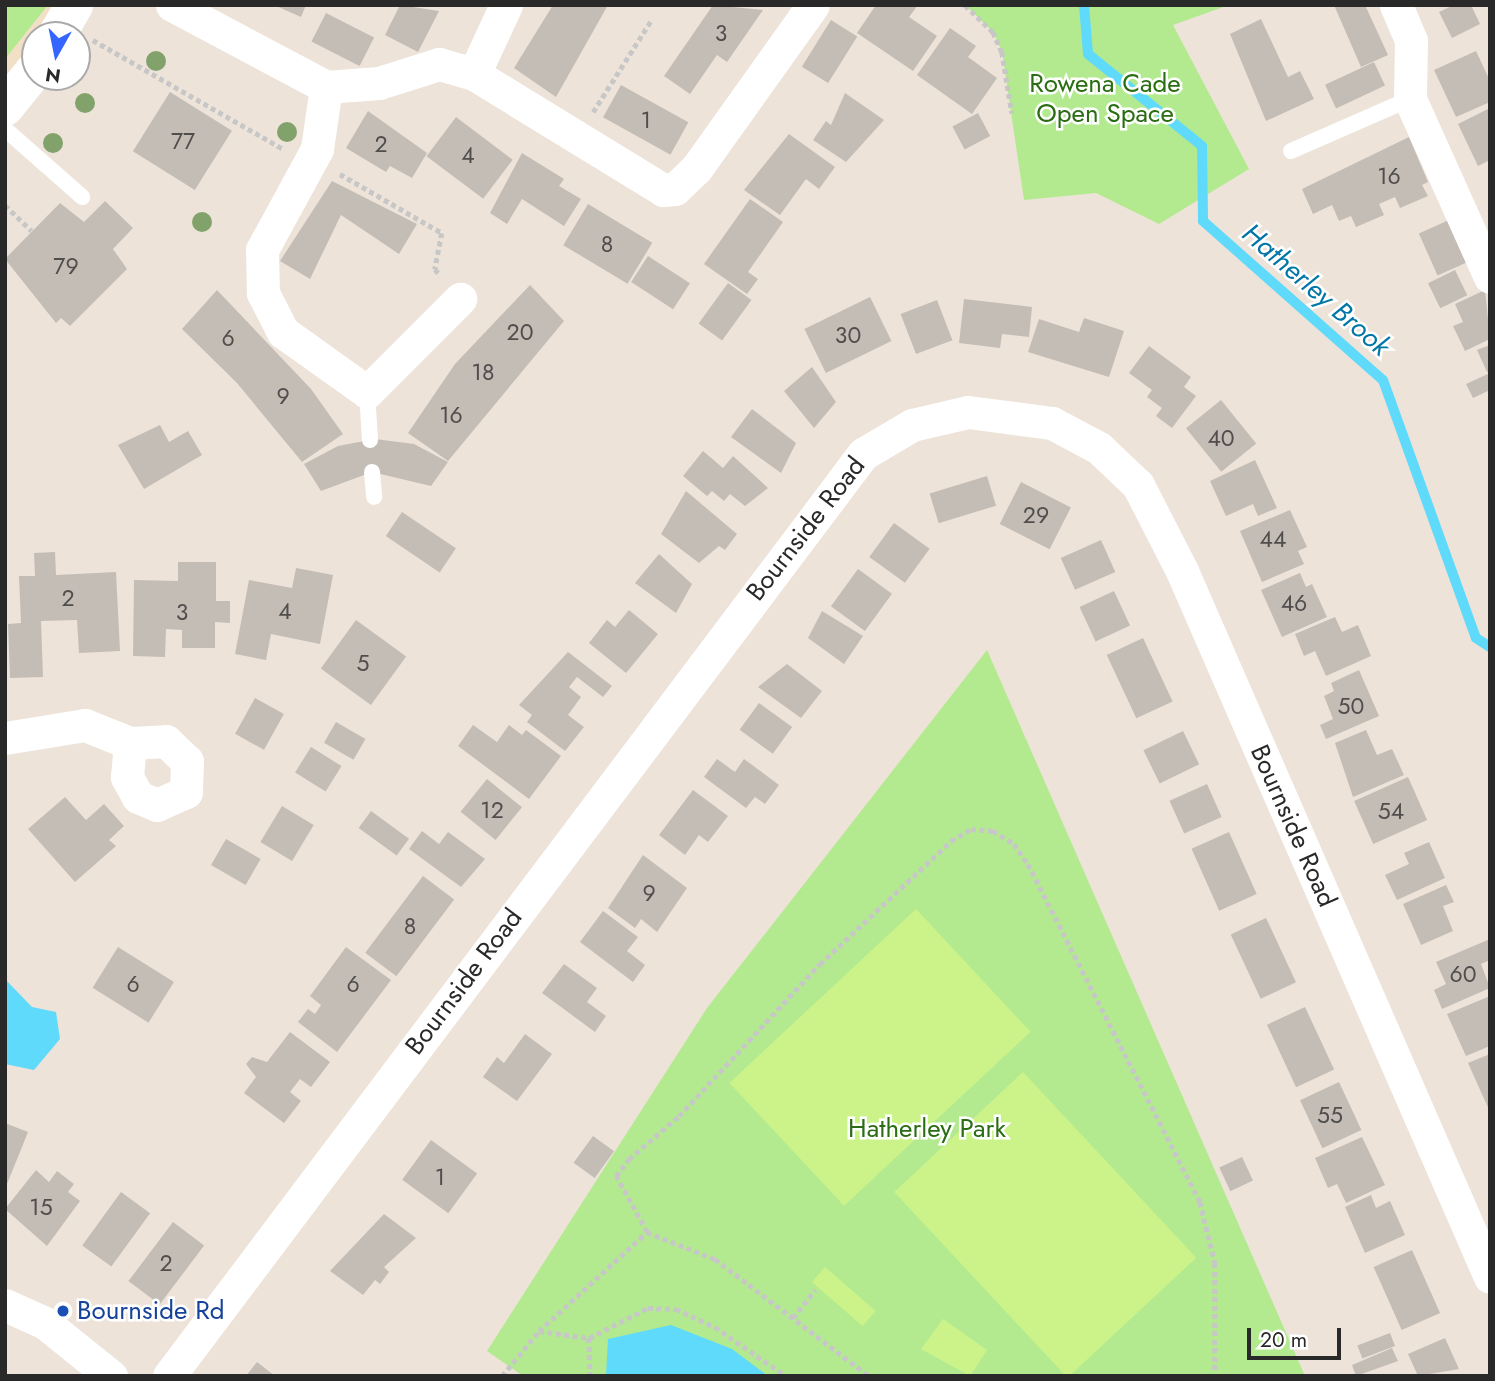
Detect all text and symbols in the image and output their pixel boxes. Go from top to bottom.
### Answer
house number: 3 [715,19,727,47]
north arrow [21,21,91,91]
text: N [43,61,63,90]
park label: Rowena Cade Open Space [1029,68,1181,130]
house number: 1 [641,106,651,134]
house number: 77 [171,127,195,155]
house number: 2 [374,130,388,158]
house number: 4 [461,141,475,169]
house number: 16 [1377,162,1401,190]
water label: Hatherley Brook [1235,217,1397,363]
house number: 8 [601,230,613,258]
house number: 79 [53,252,79,280]
house number: 20 [507,318,533,346]
house number: 30 [835,321,861,349]
house number: 6 [221,324,235,352]
house number: 18 [472,358,494,386]
house number: 9 [276,382,290,410]
house number: 16 [439,401,463,429]
house number: 40 [1207,424,1235,452]
street label: Bournside Road [740,451,872,607]
house number: 29 [1023,501,1049,529]
house number: 44 [1260,525,1286,553]
house number: 2 [61,584,75,612]
house number: 46 [1281,589,1307,617]
house number: 4 [278,597,292,625]
house number: 3 [176,598,188,626]
house number: 5 [357,649,369,677]
house number: 50 [1338,692,1364,720]
street label: Bournside Road [1243,740,1343,912]
house number: 12 [480,796,504,824]
house number: 54 [1378,797,1404,825]
house number: 9 [642,879,656,907]
street label: Bournside Road [399,903,529,1061]
house number: 8 [404,912,416,940]
house number: 60 [1449,960,1477,988]
house number: 6 [126,970,140,998]
house number: 6 [346,970,360,998]
house number: 55 [1317,1101,1343,1129]
park label: Hatherley Park [848,1113,1006,1145]
house number: 1 [435,1163,445,1191]
house number: 15 [29,1193,53,1221]
house number: 2 [159,1249,173,1277]
place label: Bournside Rd [77,1295,225,1327]
marker: Bournside Rd [55,1303,71,1319]
scale bar [1250,1314,1344,1358]
text: 20 m [1260,1325,1307,1355]

